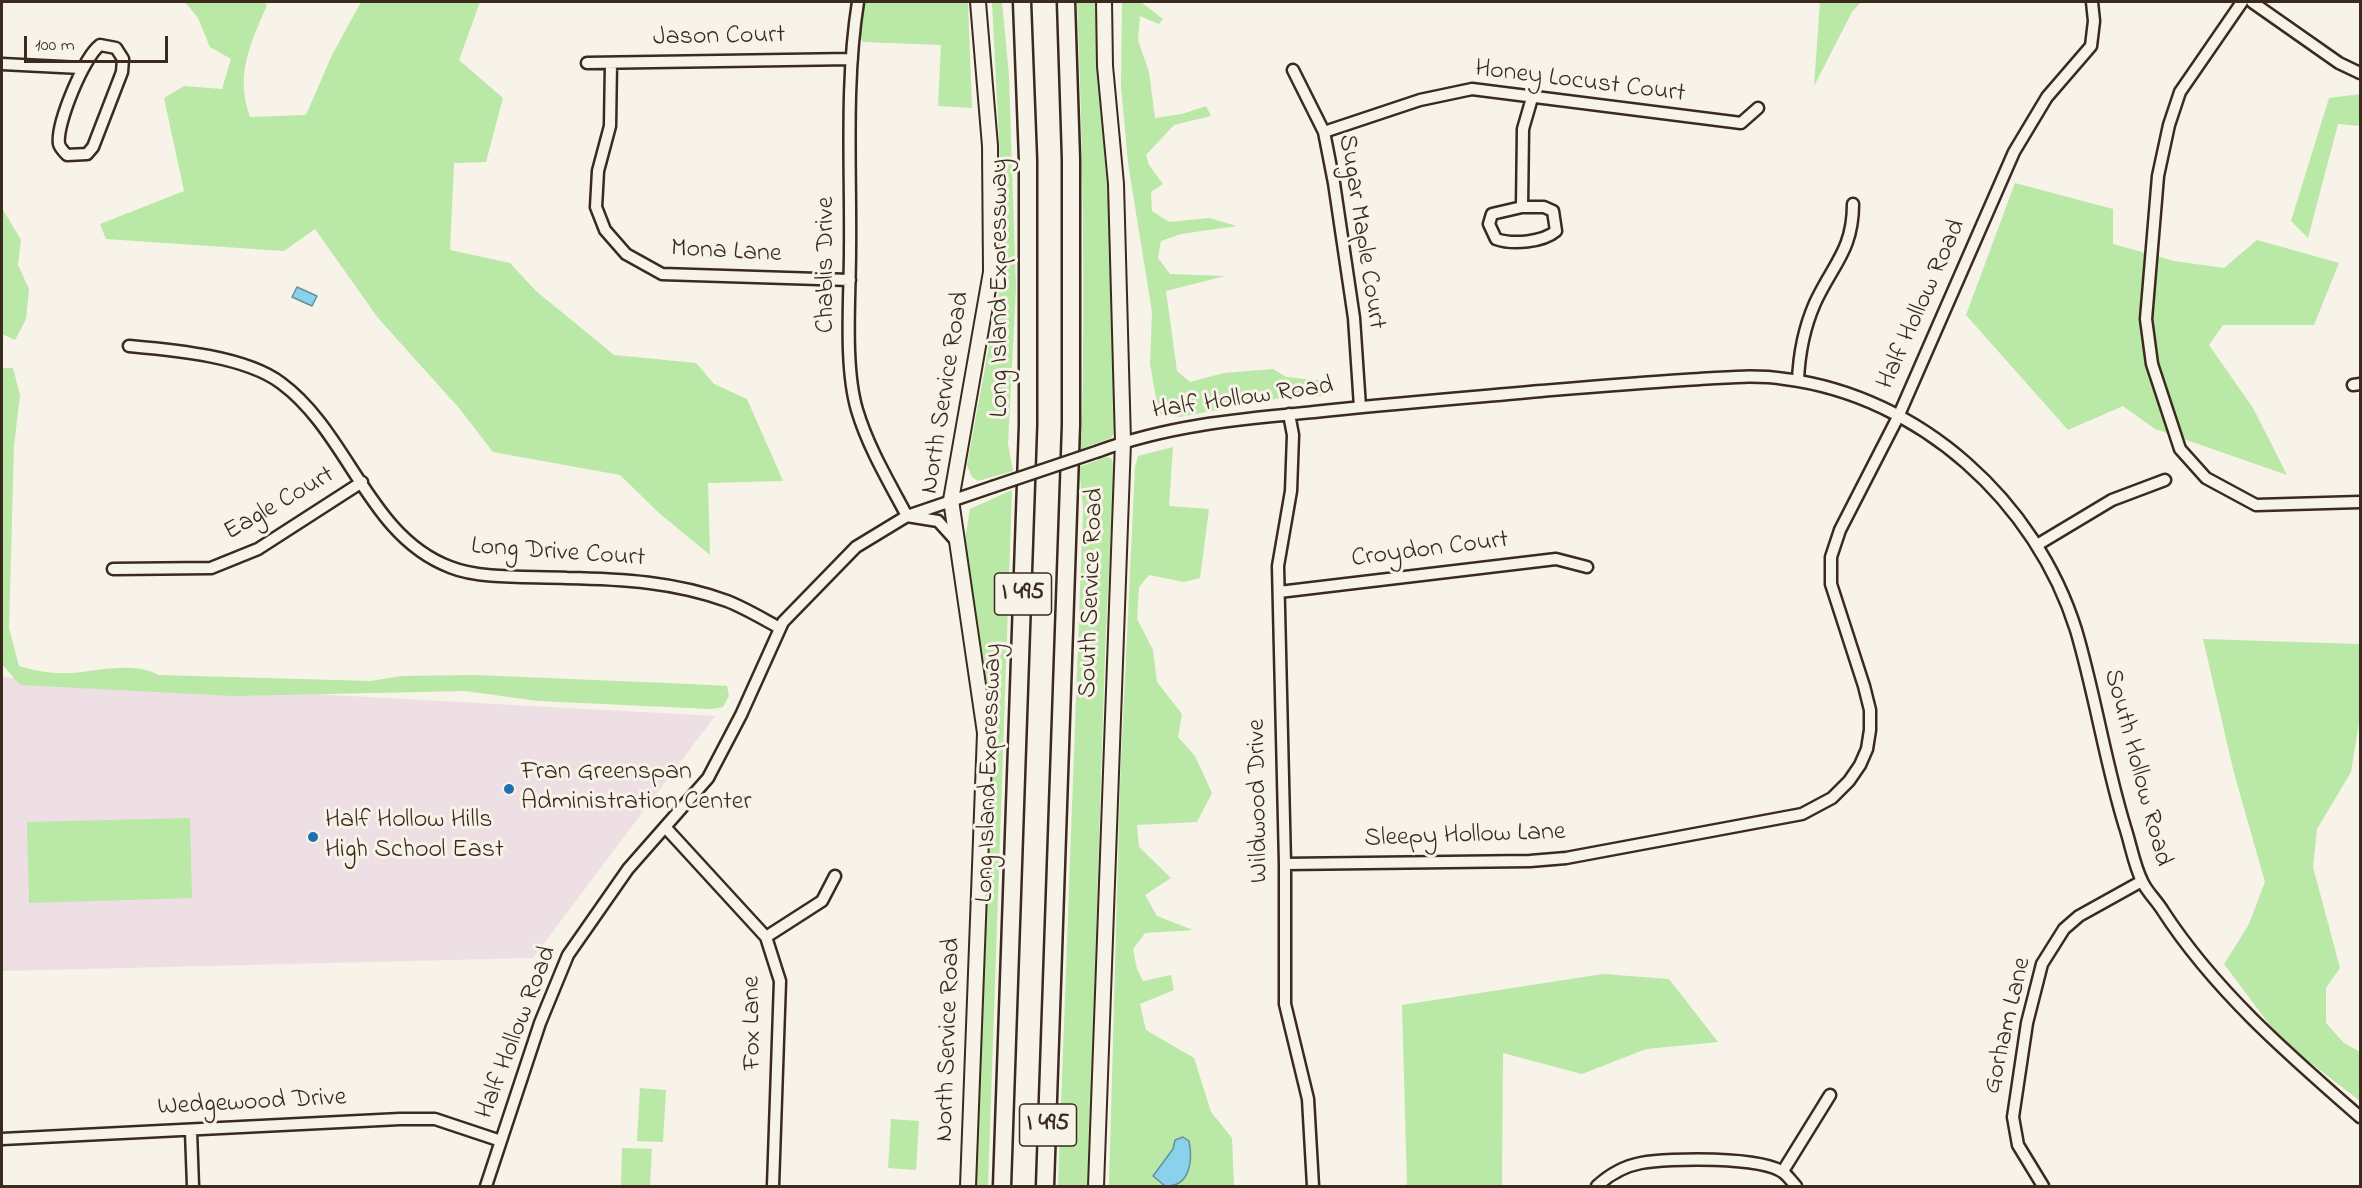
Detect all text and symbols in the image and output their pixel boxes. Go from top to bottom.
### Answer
street label: Jason Court [653,21,785,55]
scale bar [27,24,171,62]
text: 100 m [35,33,75,59]
street label: Honey Locust Court [1473,55,1687,111]
street label: Sugar Maple Court [1329,132,1391,332]
street label: Long Island Expressway [986,158,1018,418]
street label: Chablis Drive [812,197,844,333]
street label: Half Hollow Road [1872,215,1974,395]
street label: Mona Lane [670,235,782,271]
street label: North Service Road [916,290,978,496]
street label: Half Hollow Road [1151,372,1335,428]
street label: Eagle Court [219,461,341,549]
street label: South Service Road [1074,488,1112,698]
street label: Croydon Court [1350,526,1510,576]
street label: Long Drive Court [470,532,646,576]
road number: I 495 [994,573,1052,615]
street label: Long Island Expressway [971,643,1011,903]
street label: South Hollow Road [2095,666,2177,870]
street label: Wildwood Drive [1243,719,1277,883]
place label: Fran Greenspan Administration Center [521,758,751,820]
marker: Fran Greenspan Administration Center [502,782,516,796]
place label: Half Hollow Hills High School East [325,806,504,868]
street label: Sleepy Hollow Lane [1364,818,1566,856]
marker: Half Hollow Hills High School East [306,830,320,844]
street label: North Service Road [931,937,969,1143]
street label: Half Hollow Road [471,942,565,1124]
street label: Gorham Lane [1978,955,2040,1097]
street label: Fox Lane [738,976,770,1070]
street label: Wedgewood Drive [157,1083,347,1125]
road number: I 495 [1020,1104,1076,1146]

